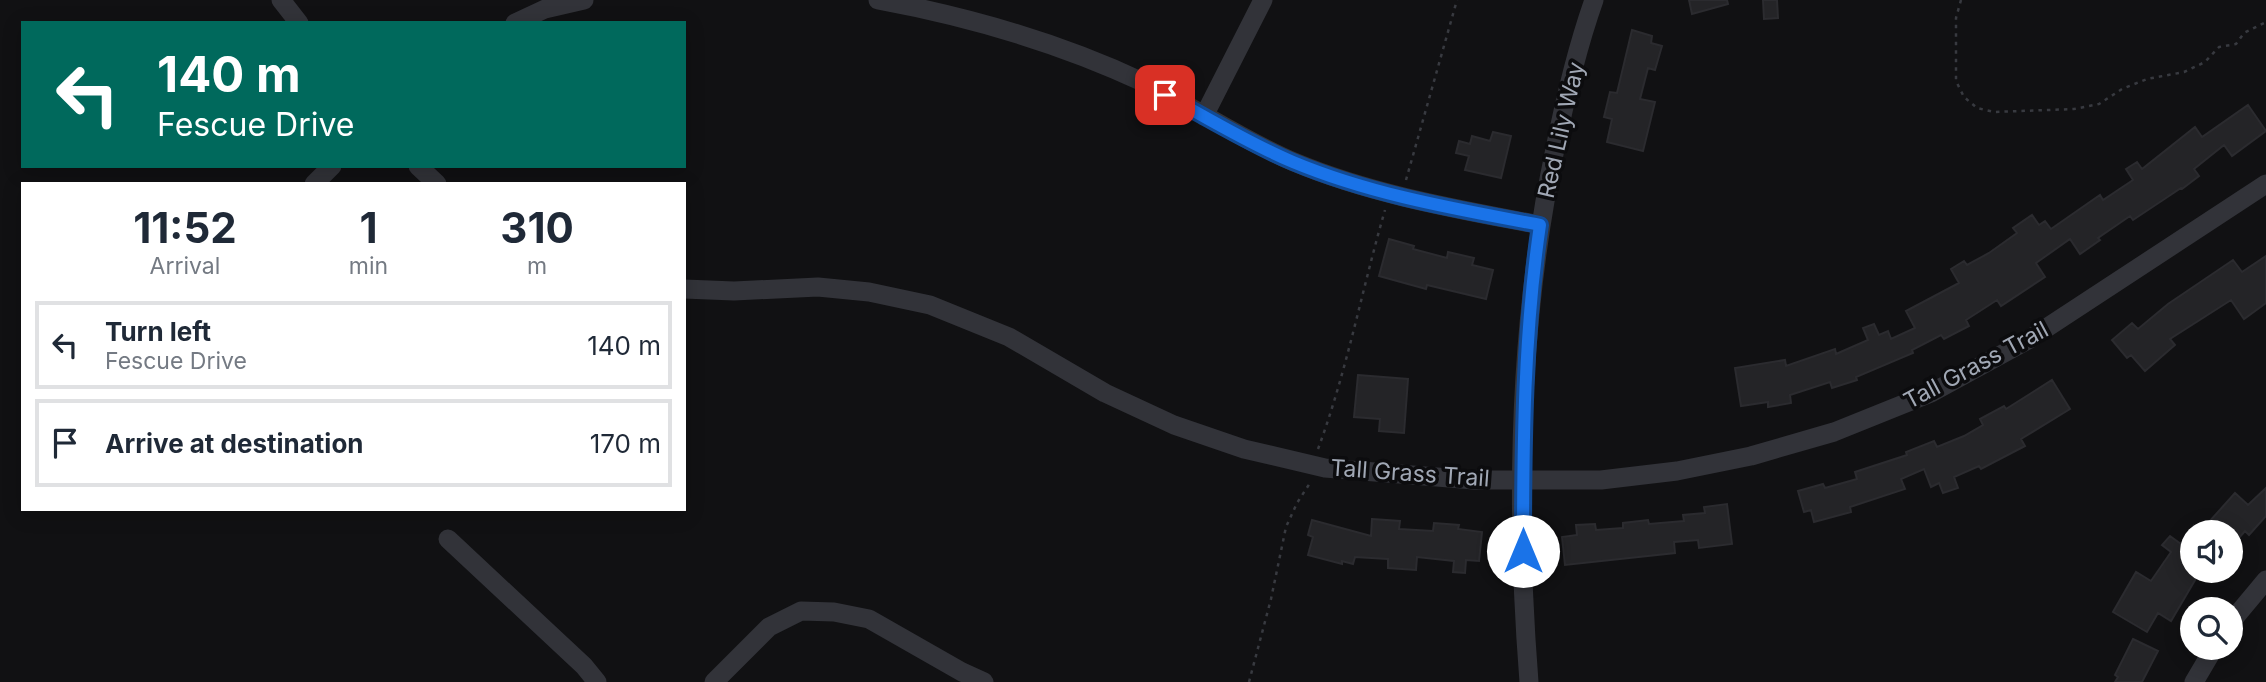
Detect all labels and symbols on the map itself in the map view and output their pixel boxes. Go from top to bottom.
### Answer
street label: Red Lily Way [1532,59,1590,201]
pin [1135,65,1195,125]
street label: Tall Grass Trail [1899,315,2053,415]
street label: Tall Grass Trail [1329,453,1491,493]
position arrow [1486,514,1560,588]

